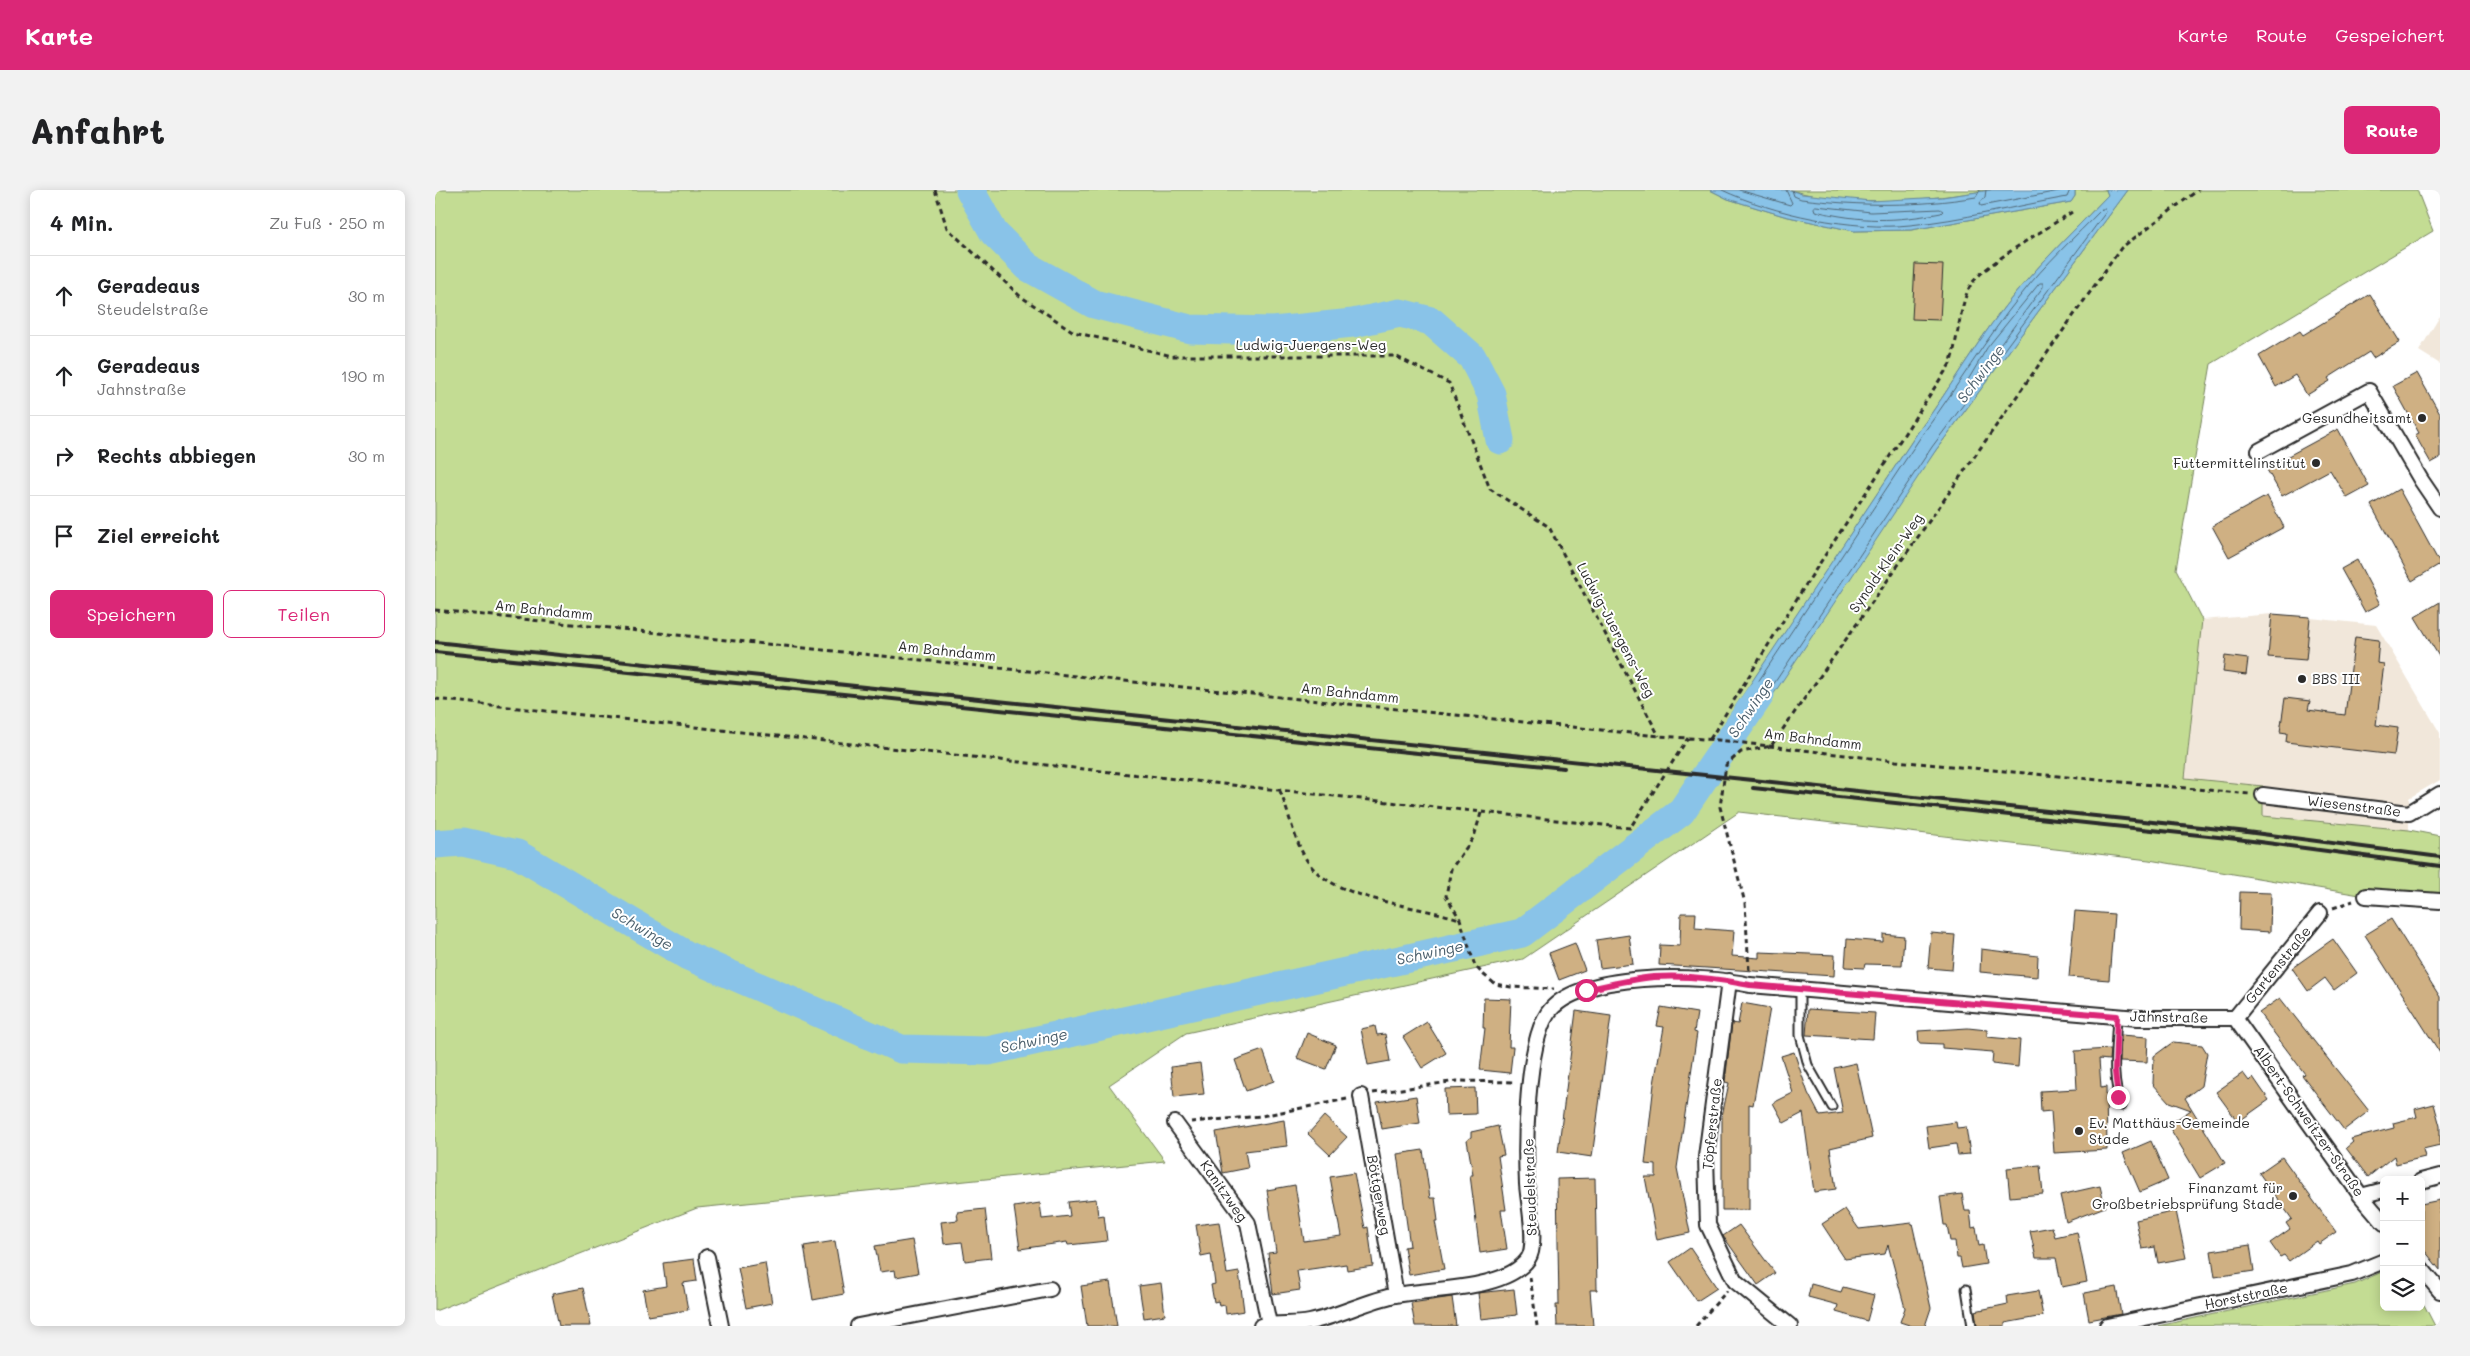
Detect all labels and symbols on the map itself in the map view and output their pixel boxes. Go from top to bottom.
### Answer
street label: Ludwig-Juergens-Weg [1236,335,1386,354]
water label: Schwinge [1952,340,2009,407]
place label: Gesundheitsamt [2302,408,2412,427]
marker: Gesundheitsamt [2416,412,2428,424]
place label: Futtermittelinstitut [2173,453,2306,472]
marker: Futtermittelinstitut [2310,457,2322,469]
street label: Synold-Klein-Weg [1844,509,1927,616]
street label: Ludwig-Juergens-Weg [1573,559,1660,701]
street label: Am Bahndamm [494,595,594,624]
street label: Am Bahndamm [897,636,997,665]
place label: BBS III [2312,669,2360,688]
marker: BBS III [2296,673,2308,685]
water label: Schwinge [1723,674,1778,741]
street label: Am Bahndamm [1300,678,1400,707]
street label: Am Bahndamm [1763,723,1863,754]
street label: Wiesenstraße [2306,790,2402,821]
water label: Schwinge [608,902,677,954]
street label: Gartenstraße [2240,922,2315,1008]
water label: Schwinge [1394,935,1465,969]
route start [1575,979,1598,1002]
street label: Jahnstraße [2130,1006,2208,1027]
water label: Schwinge [998,1023,1069,1057]
street label: Albert-Schweitzer-Straße [2250,1041,2369,1200]
street label: Töpferstraße [1697,1077,1726,1171]
route end [2107,1086,2130,1109]
place label: Ev. Matthäus-Gemeinde Stade [2089,1113,2250,1148]
marker: Ev. Matthäus-Gemeinde Stade [2073,1125,2085,1137]
street label: Steudelstraße [1518,1138,1541,1236]
street label: Böttgerweg [1363,1153,1396,1236]
street label: Kanitzweg [1196,1156,1253,1225]
place label: Finanzamt für Großbetriebsprüfung Stade [2092,1178,2283,1213]
marker: Finanzamt für Großbetriebsprüfung Stade [2287,1190,2299,1202]
street label: Horststraße [2203,1277,2289,1314]

